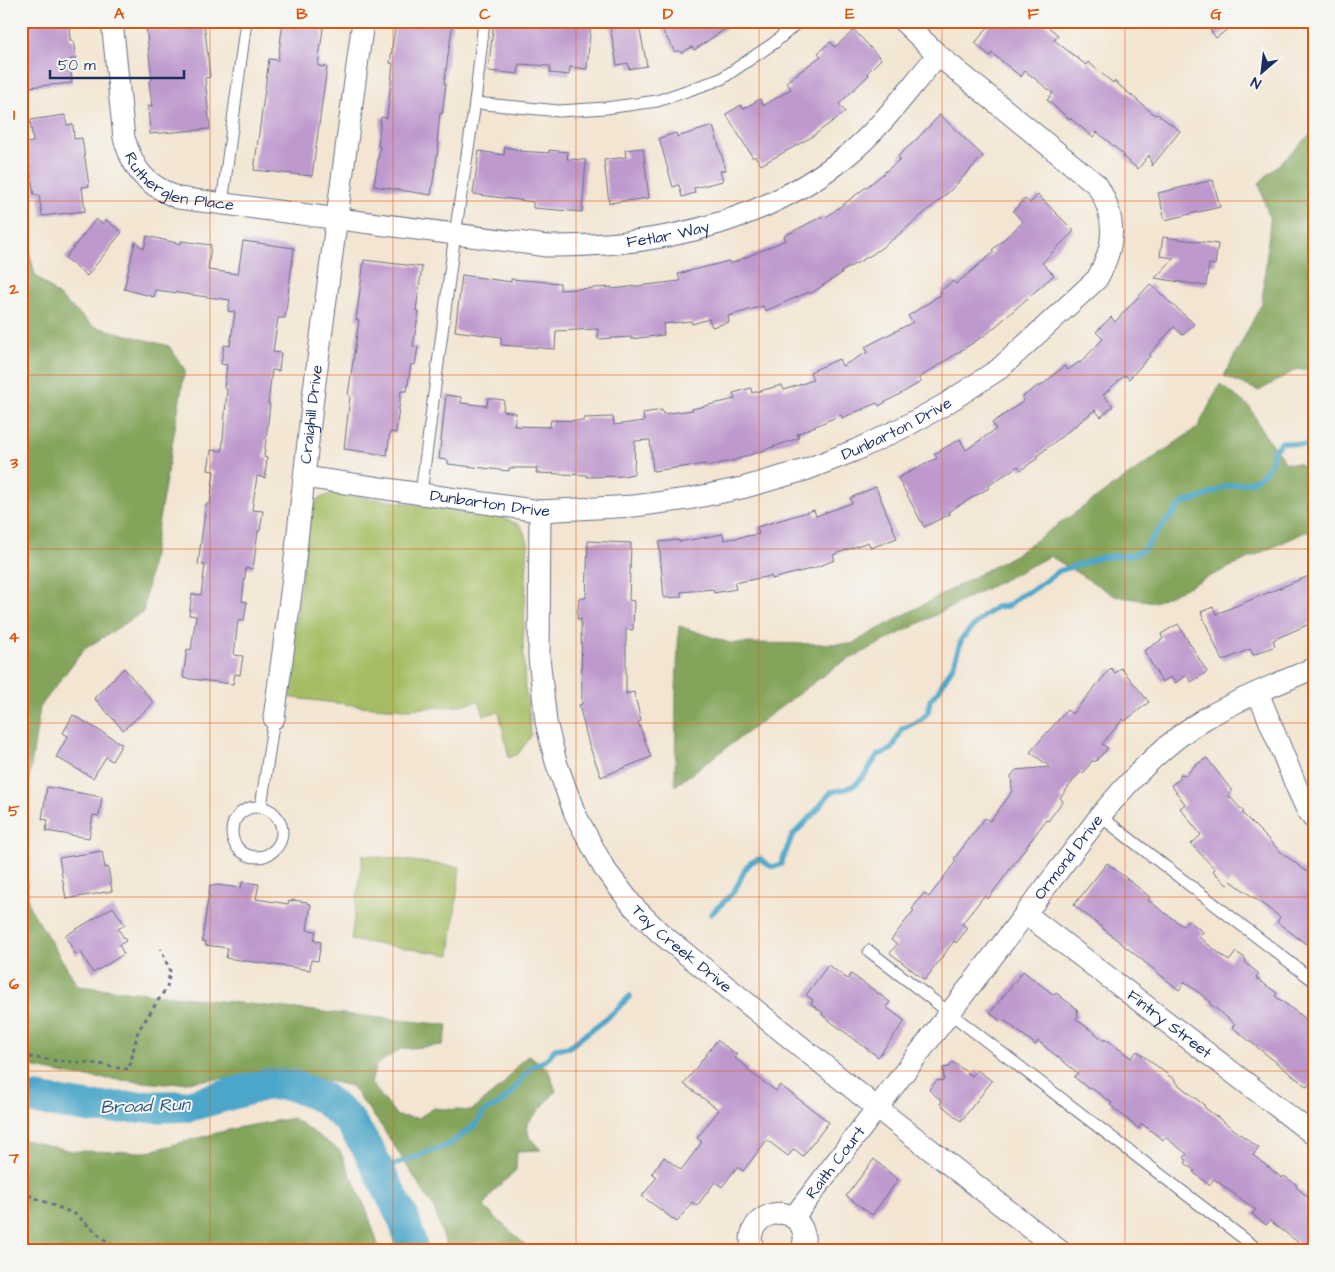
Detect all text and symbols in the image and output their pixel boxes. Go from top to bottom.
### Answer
text: A [114,3,125,25]
text: B [296,3,308,25]
text: C [479,3,491,25]
text: D [663,3,674,25]
text: E [845,3,855,25]
text: F [1027,3,1039,25]
text: G [1210,3,1222,25]
scale bar [50,48,184,80]
north arrow [1238,48,1288,98]
text: 50 m [58,55,96,76]
text: N [1248,72,1265,93]
text: 1 [13,104,16,126]
street label: Rutherglen Place [119,149,236,216]
street label: Fetlar Way [625,215,713,253]
text: 2 [8,278,19,300]
street label: Craighill Drive [295,363,328,465]
street label: Dunbarton Drive [838,392,956,466]
text: 3 [9,452,19,474]
street label: Dunbarton Drive [429,484,551,522]
text: 4 [9,626,20,648]
text: 5 [8,800,20,822]
street label: Ormond Drive [1029,810,1109,904]
street label: Tay Creek Drive [627,900,737,998]
text: 6 [9,973,19,995]
street label: Fintry Street [1123,985,1217,1064]
water label: Broad Run [100,1092,192,1120]
street label: Raith Court [800,1121,871,1203]
text: 7 [8,1147,19,1169]

